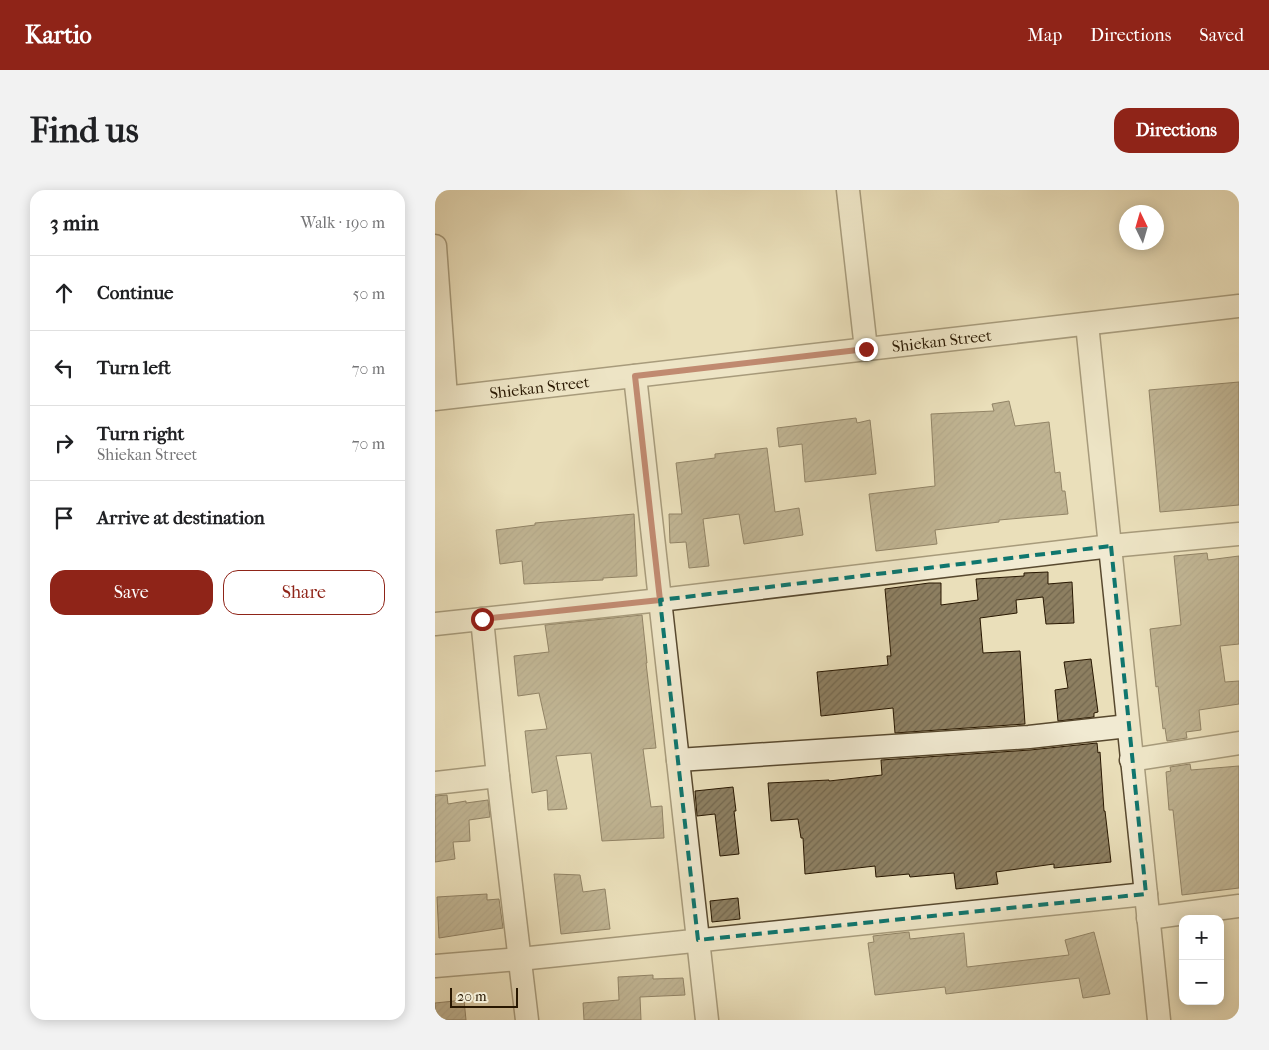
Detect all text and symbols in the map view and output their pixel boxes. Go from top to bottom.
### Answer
text: Kartio [25,21,92,49]
text: Map [1028,25,1062,46]
text: Directions [1090,25,1171,46]
text: Saved [1199,25,1244,46]
button: Directions [1114,108,1239,153]
text: Find us [30,110,139,151]
north arrow [1119,205,1164,250]
text: 3 min [50,211,99,235]
text: Walk · 190 m [301,213,385,232]
icon: ahead [50,279,78,307]
text: Continue [97,282,173,304]
text: 50 m [353,284,385,303]
street label: Shiekan Street [891,326,993,356]
route end [855,338,878,361]
icon: left [50,354,78,382]
text: Turn left [97,357,171,379]
text: 70 m [352,359,385,378]
street label: Shiekan Street [488,372,591,403]
text: Turn right [97,423,184,445]
icon: right [50,429,78,457]
text: 70 m [352,434,385,453]
text: Shiekan Street [97,445,197,464]
icon: arrive [50,504,78,532]
text: Arrive at destination [97,507,265,529]
button: Save [50,570,213,615]
button: Share [223,570,385,615]
route start [471,608,494,631]
map controls [1179,915,1224,1005]
button: + [1179,915,1224,960]
button: − [1179,960,1224,1005]
scale bar [450,985,517,1008]
text: 20 m [457,988,487,1005]

